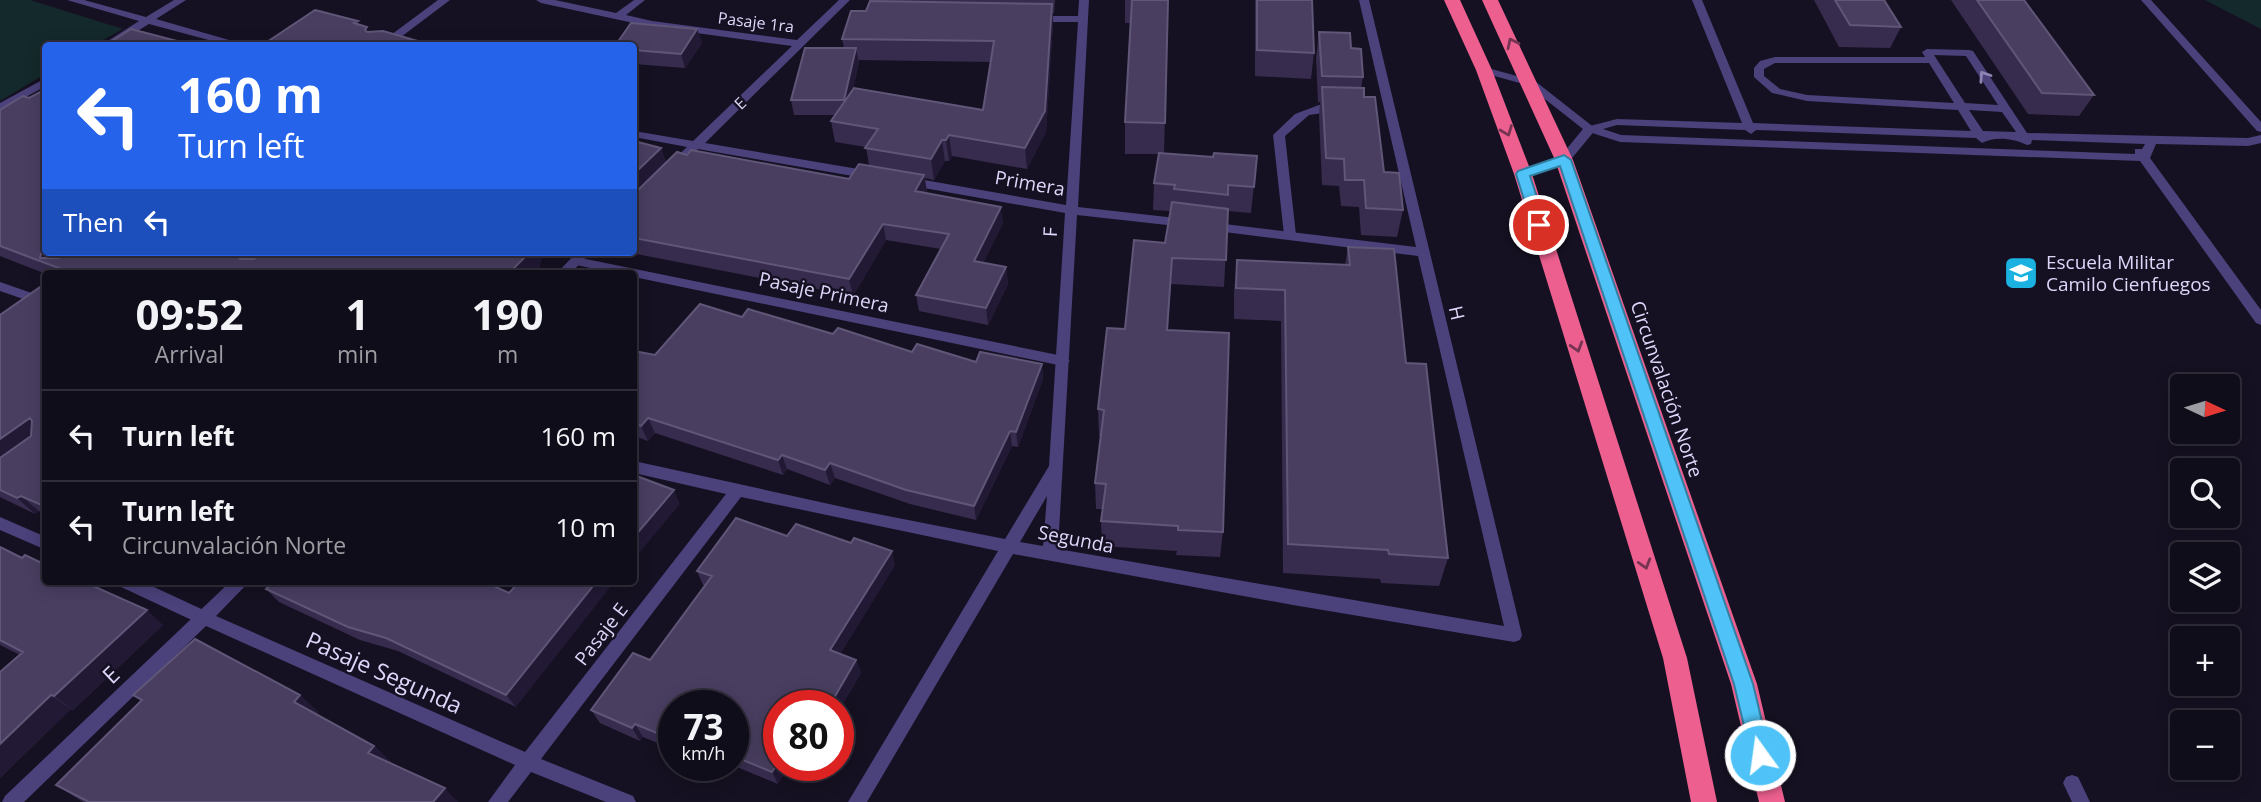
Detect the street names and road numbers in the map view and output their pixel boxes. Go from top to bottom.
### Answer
street label: Pasaje 1ra [717,6,795,38]
street label: E [729,92,751,114]
street label: Primera [993,164,1067,202]
street label: F [1037,226,1063,238]
street label: Pasaje Primera [756,266,892,318]
street label: Circunvalación Norte [1625,297,1709,481]
street label: H [1443,303,1471,323]
street label: Segunda [1036,519,1116,559]
street label: Pasaje E [568,597,634,671]
street label: Pasaje Segunda [301,623,468,721]
street label: E [95,658,126,690]

